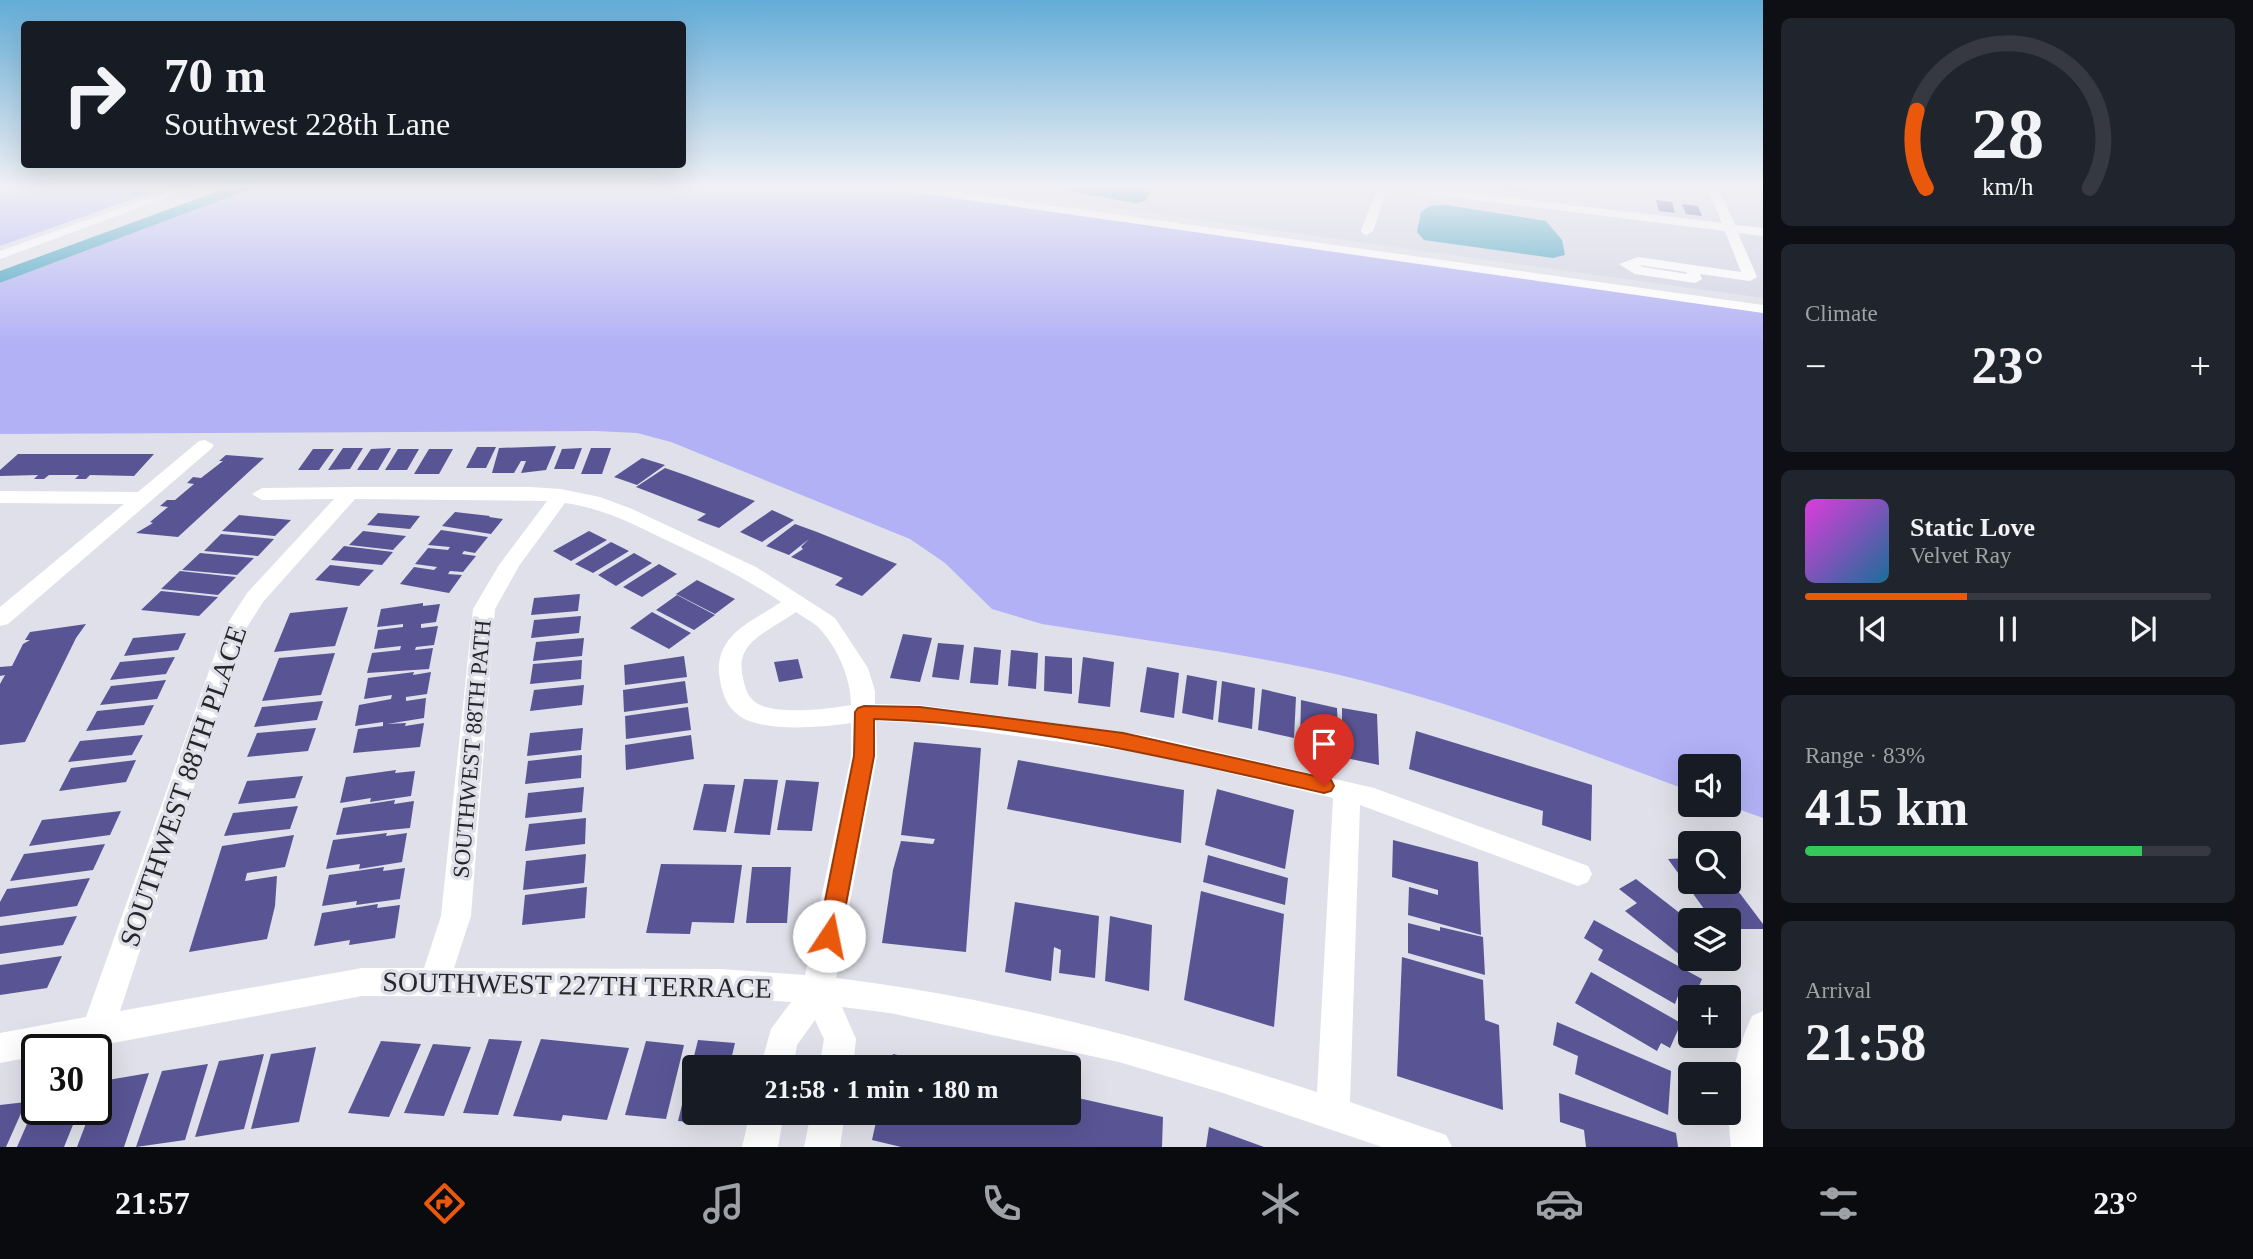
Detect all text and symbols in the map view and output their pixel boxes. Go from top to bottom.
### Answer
text: 70 m [164,48,266,103]
icon: right [49,49,140,140]
text: 28 [1972,93,2044,174]
text: Southwest 228th Lane [164,106,450,142]
text: km/h [1982,173,2034,200]
text: Climate [1805,301,1878,326]
text: 23° [1972,337,2044,394]
text: − [1805,345,1826,387]
text: + [2190,345,2211,387]
text: Static Love [1910,513,2035,542]
text: Velvet Ray [1910,543,2012,568]
icon: previous [1854,610,1892,648]
icon: pause [1989,610,2027,648]
icon: next [2124,610,2162,648]
street label: SOUTHWEST 88TH PATH [448,619,496,879]
street label: SOUTHWEST 88TH PLACE [113,622,253,950]
pin [1294,714,1354,786]
icon: arrive [1305,725,1343,763]
text: Range · 83% [1805,743,1925,768]
map controls [1678,754,1741,1125]
button: sound [1678,754,1741,817]
text: 415 km [1805,779,1968,836]
button: search [1678,831,1741,894]
position arrow [792,899,866,973]
button: layers [1678,908,1741,971]
street label: SOUTHWEST 227TH TERRACE [382,966,772,1004]
text: Arrival [1805,978,1871,1003]
button: + [1678,985,1741,1048]
text: 21:58 [1805,1014,1926,1071]
speed limit sign: 30 [21,1034,112,1125]
button: − [1678,1062,1741,1125]
text: 21:58 · 1 min · 180 m [765,1075,999,1104]
icon: directions [420,1179,469,1228]
icon: music [699,1179,748,1228]
icon: phone [977,1179,1026,1228]
icon: climate [1256,1179,1305,1228]
icon: car [1535,1179,1584,1228]
icon: filters [1814,1179,1863,1228]
text: 21:57 [115,1185,190,1221]
text: 23° [2093,1185,2138,1221]

